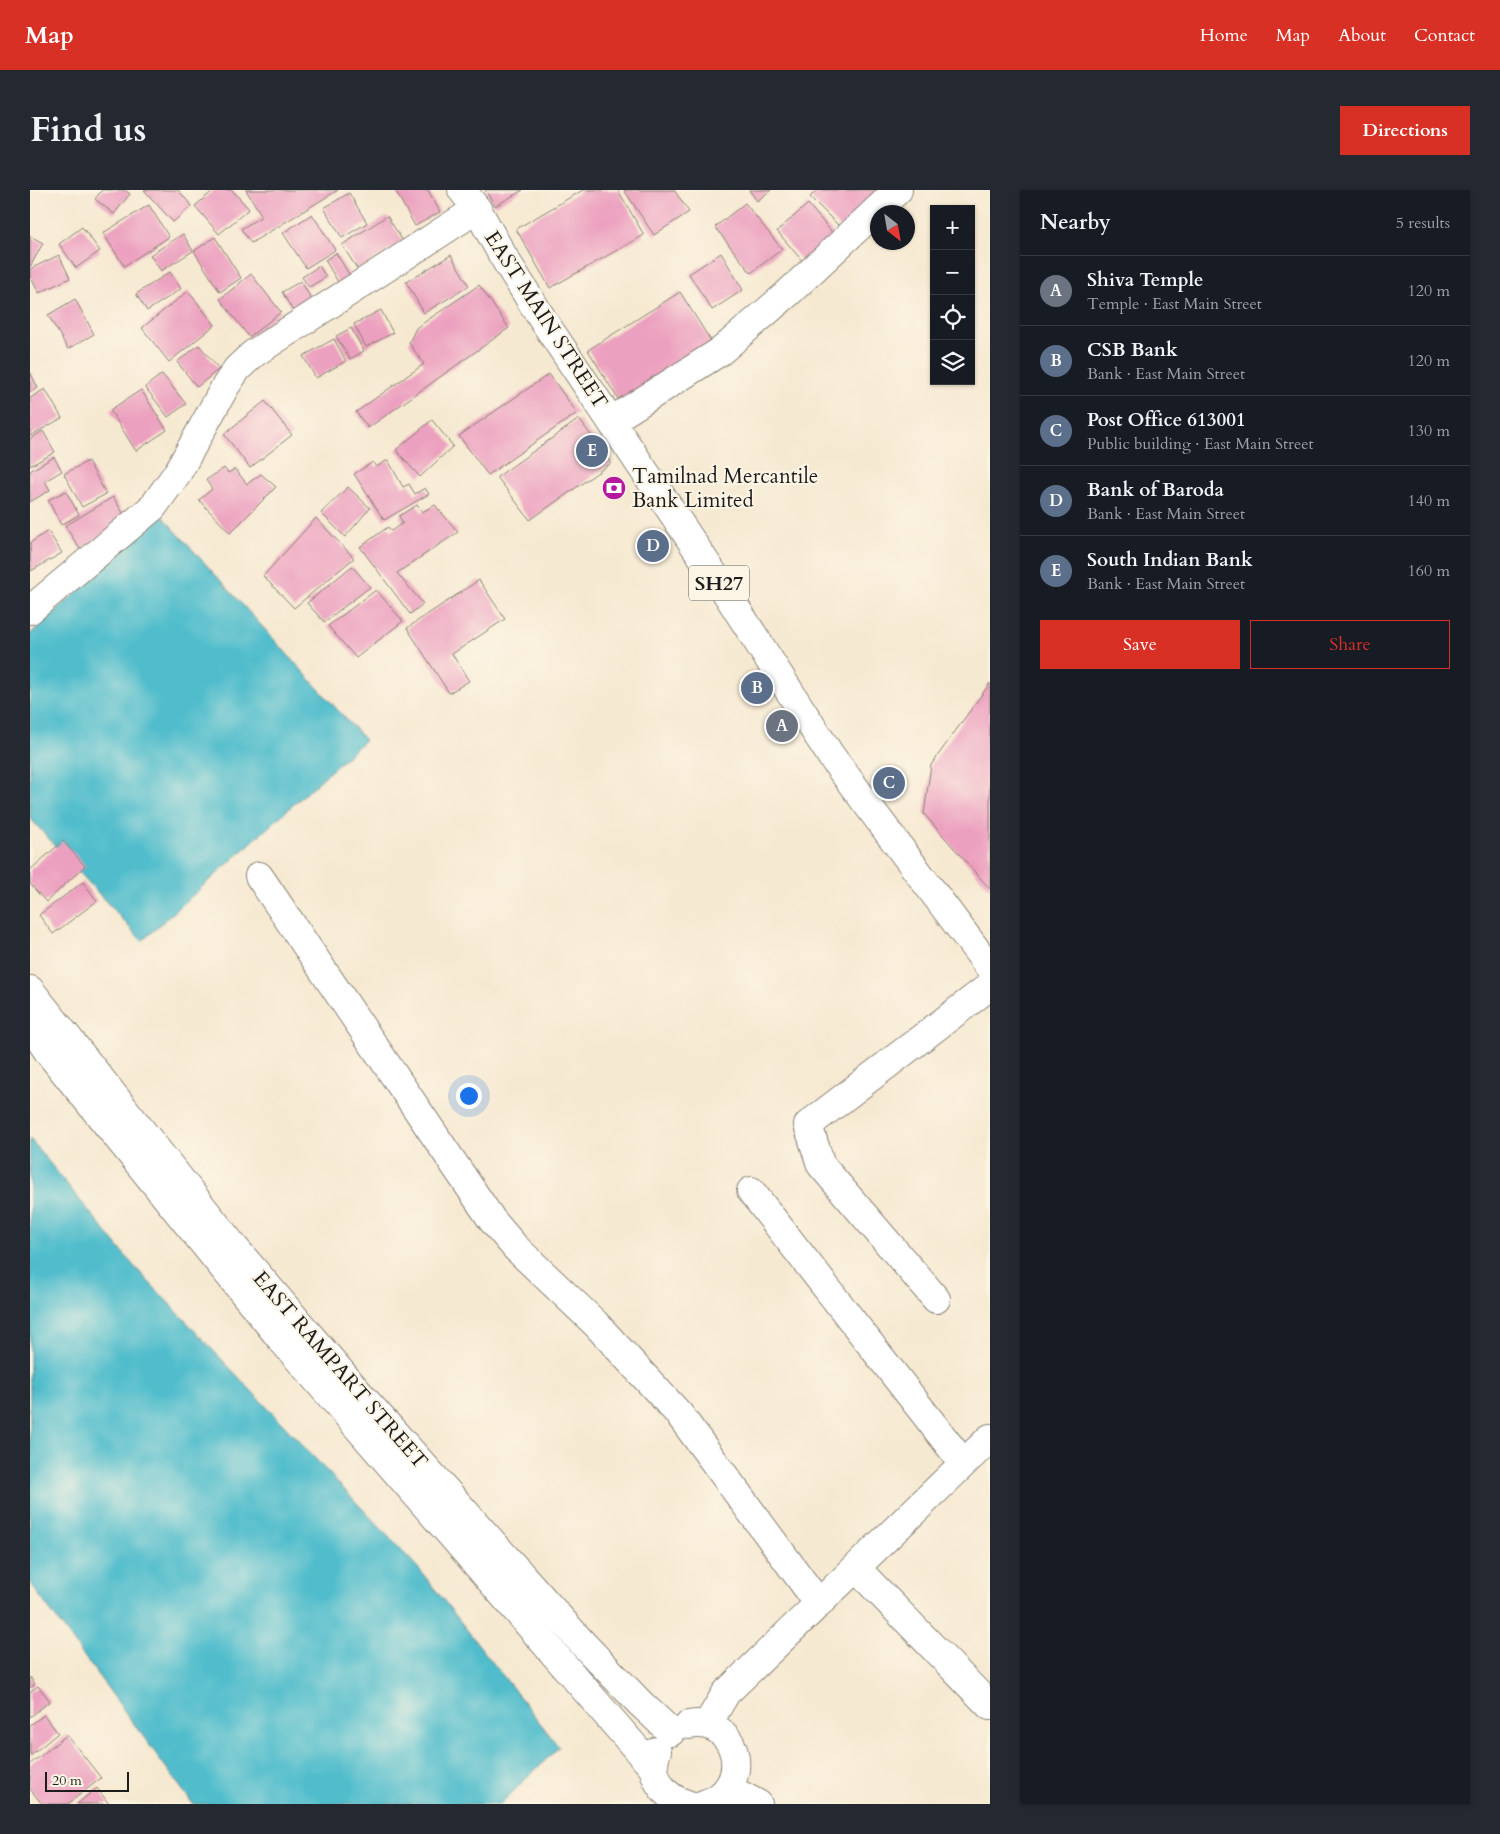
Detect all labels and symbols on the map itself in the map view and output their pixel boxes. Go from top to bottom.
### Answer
north arrow [870,205,915,250]
street label: EAST MAIN STREET [478,225,614,415]
pin: E [576,432,608,470]
place label: Tamilnad Mercantile Bank Limited [632,462,818,515]
bank icon: Tamilnad Mercantile Bank Limited [601,475,627,501]
pin: D [637,527,669,565]
road number: SH27 [689,566,749,600]
pin: B [741,669,773,707]
pin: A [766,707,798,745]
pin: C [873,764,905,802]
your location [456,1083,482,1109]
street label: EAST RAMPART STREET [246,1265,434,1475]
scale bar [45,1769,129,1792]

